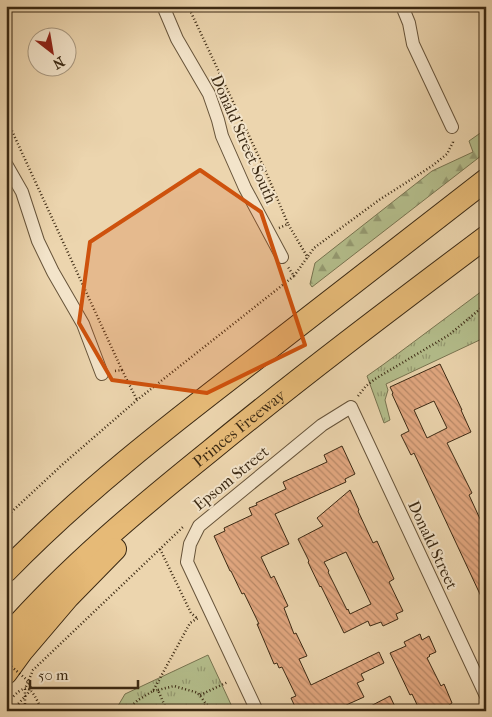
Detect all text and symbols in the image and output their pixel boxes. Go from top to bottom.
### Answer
north arrow [28,28,78,78]
text: N [49,53,67,73]
street label: Donald Street South [207,72,281,206]
street label: Princes Freeway [189,385,289,471]
street label: Epsom Street [190,442,273,514]
street label: Donald Street [404,498,462,593]
scale bar [30,657,138,689]
text: 50 m [38,666,69,684]

